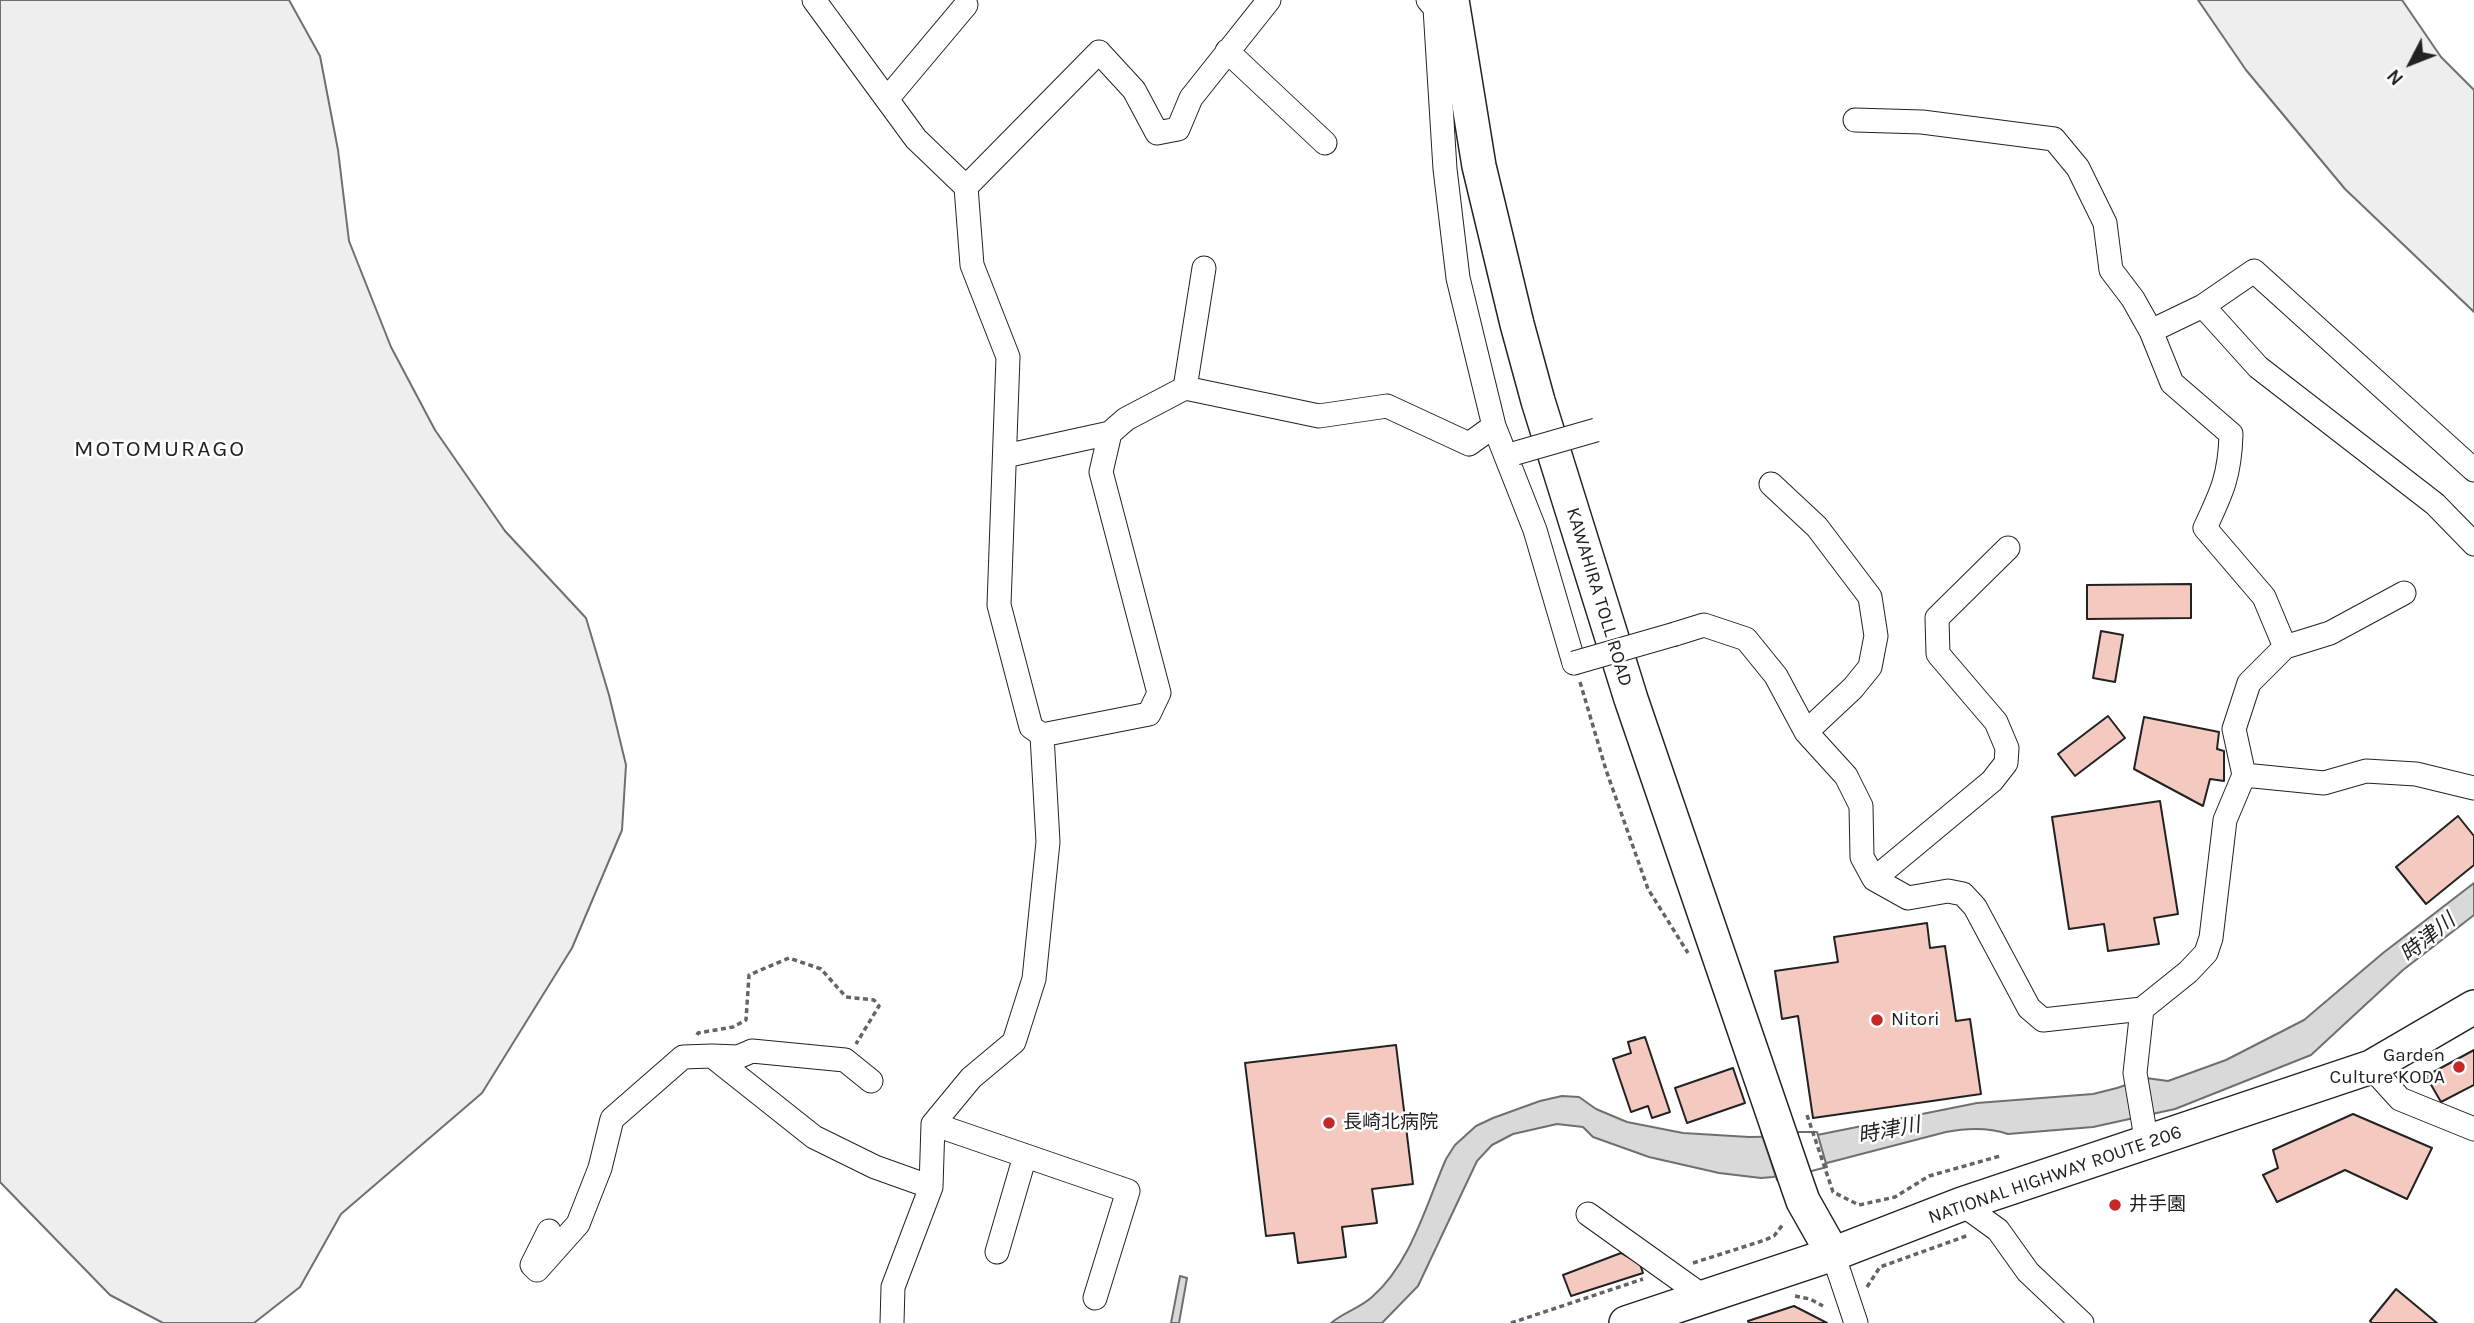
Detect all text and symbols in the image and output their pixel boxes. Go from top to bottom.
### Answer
north arrow [2376,28,2446,98]
text: N [2383,65,2408,89]
district label: MOTOMURAGO [75,435,245,463]
street label: KAWAHIRA TOLL ROAD [1561,505,1637,689]
water label: 時津川 [2396,908,2460,968]
place label: Nitori [1891,1009,1940,1031]
marker: Nitori [1869,1012,1885,1028]
place label: Garden Culture KODA [2329,1045,2445,1089]
marker: Garden Culture KODA [2451,1059,2467,1075]
place label: 長崎北病院 [1343,1112,1438,1134]
water label: 時津川 [1856,1113,1922,1149]
marker: 長崎北病院 [1321,1115,1337,1131]
street label: NATIONAL HIGHWAY ROUTE 206 [1925,1121,2185,1229]
place label: 井手園 [2129,1194,2186,1216]
marker: 井手園 [2107,1197,2123,1213]

